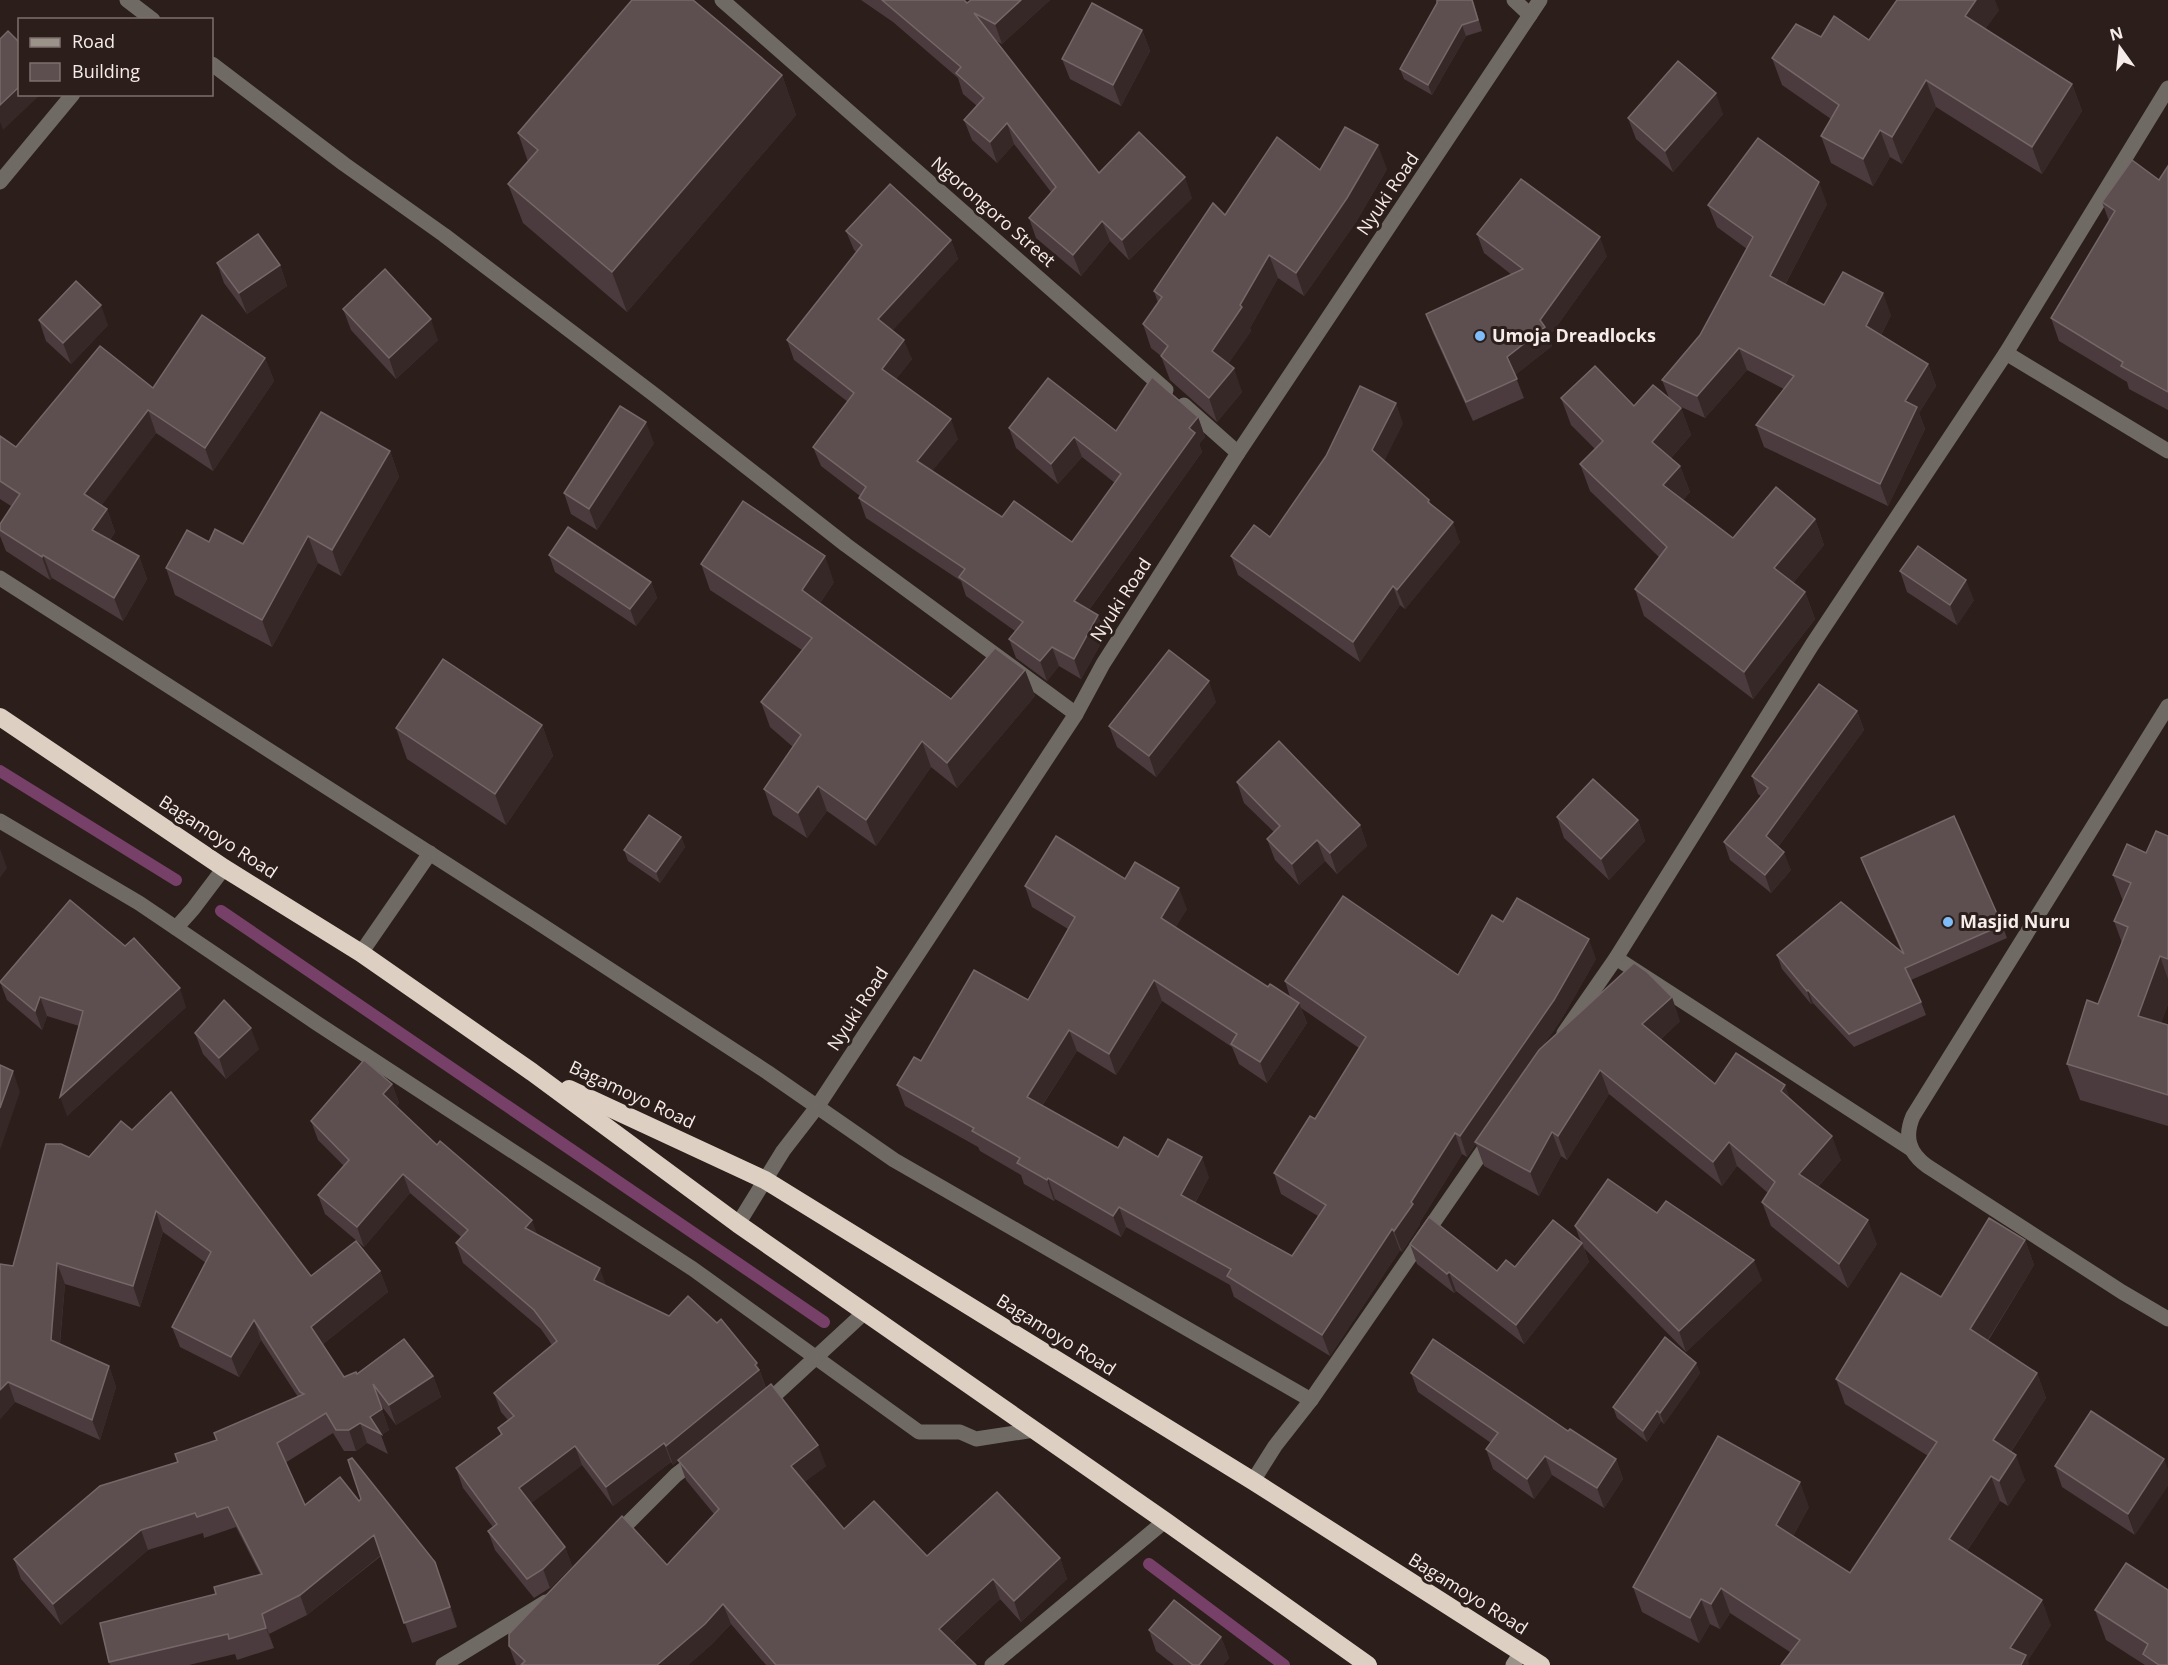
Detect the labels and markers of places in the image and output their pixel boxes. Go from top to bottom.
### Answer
place label: Umoja Dreadlocks [1492,323,1656,347]
marker: Umoja Dreadlocks [1473,329,1487,343]
place label: Masjid Nuru [1960,909,2070,933]
marker: Masjid Nuru [1941,915,1955,929]

